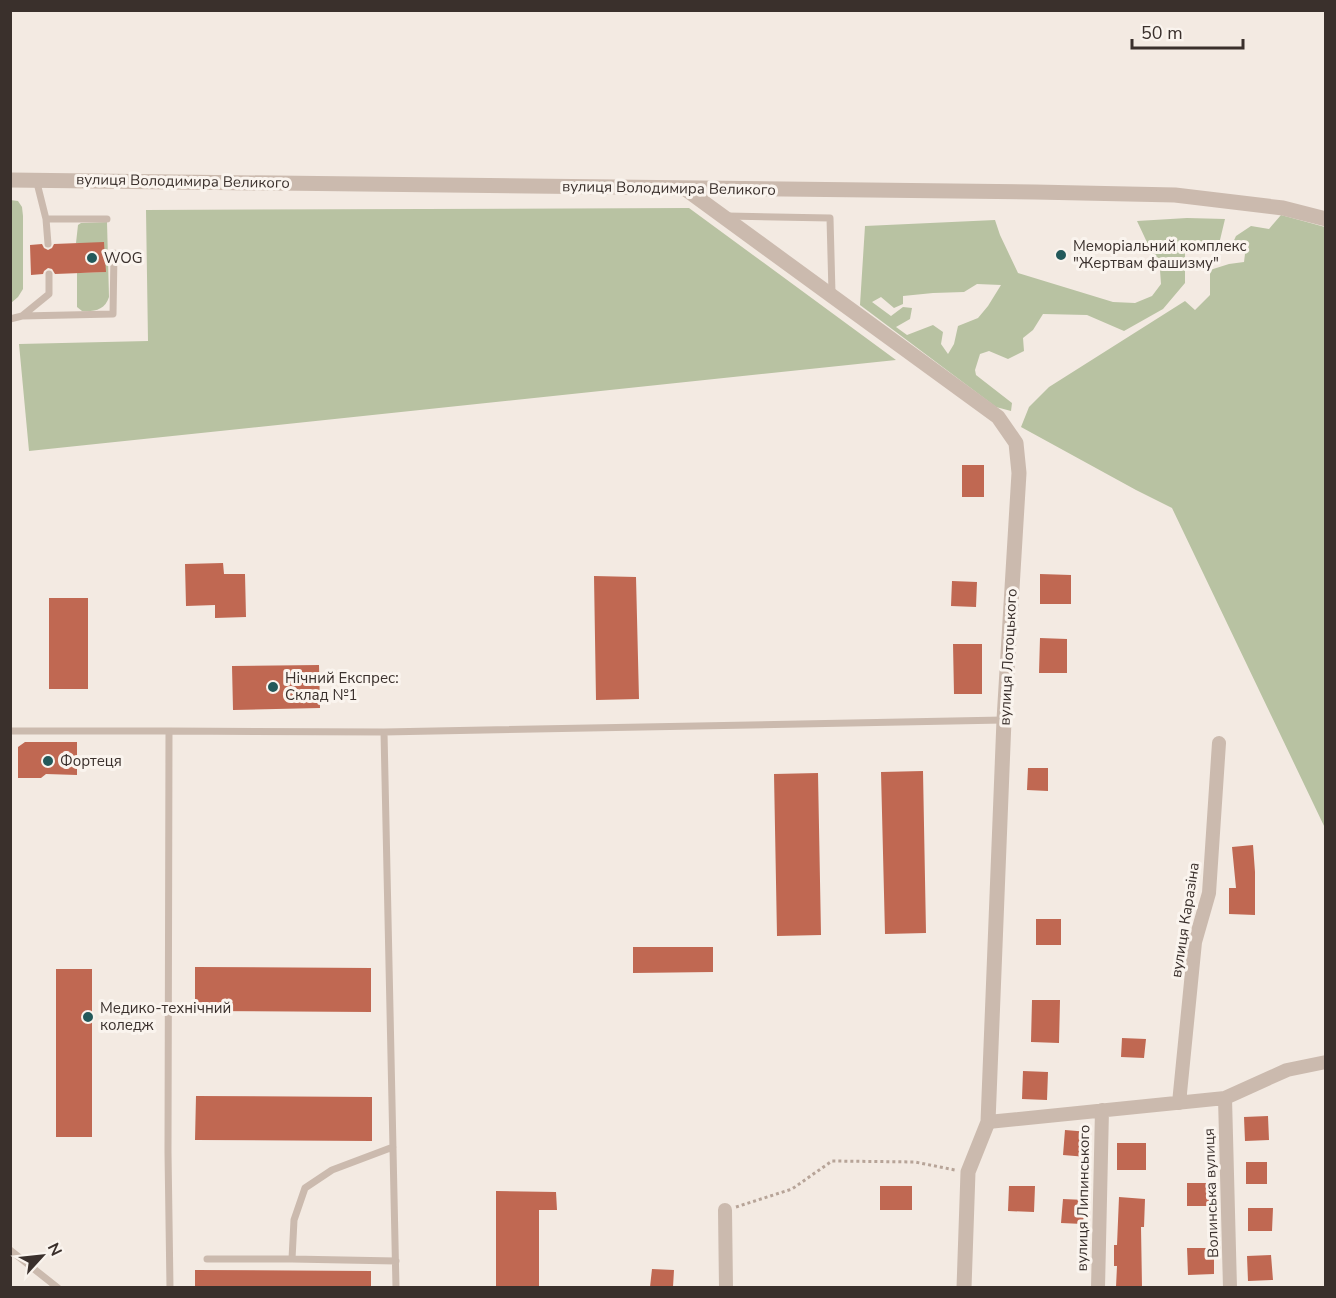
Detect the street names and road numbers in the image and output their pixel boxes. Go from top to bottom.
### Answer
street label: вулиця Володимира Великого [76,169,290,193]
street label: вулиця Володимира Великого [562,176,776,200]
street label: вулиця Лотоцького [994,588,1022,726]
street label: вулиця Каразіна [1166,861,1204,979]
street label: вулиця Липинського [1072,1125,1094,1271]
street label: Волинська вулиця [1199,1128,1223,1258]

